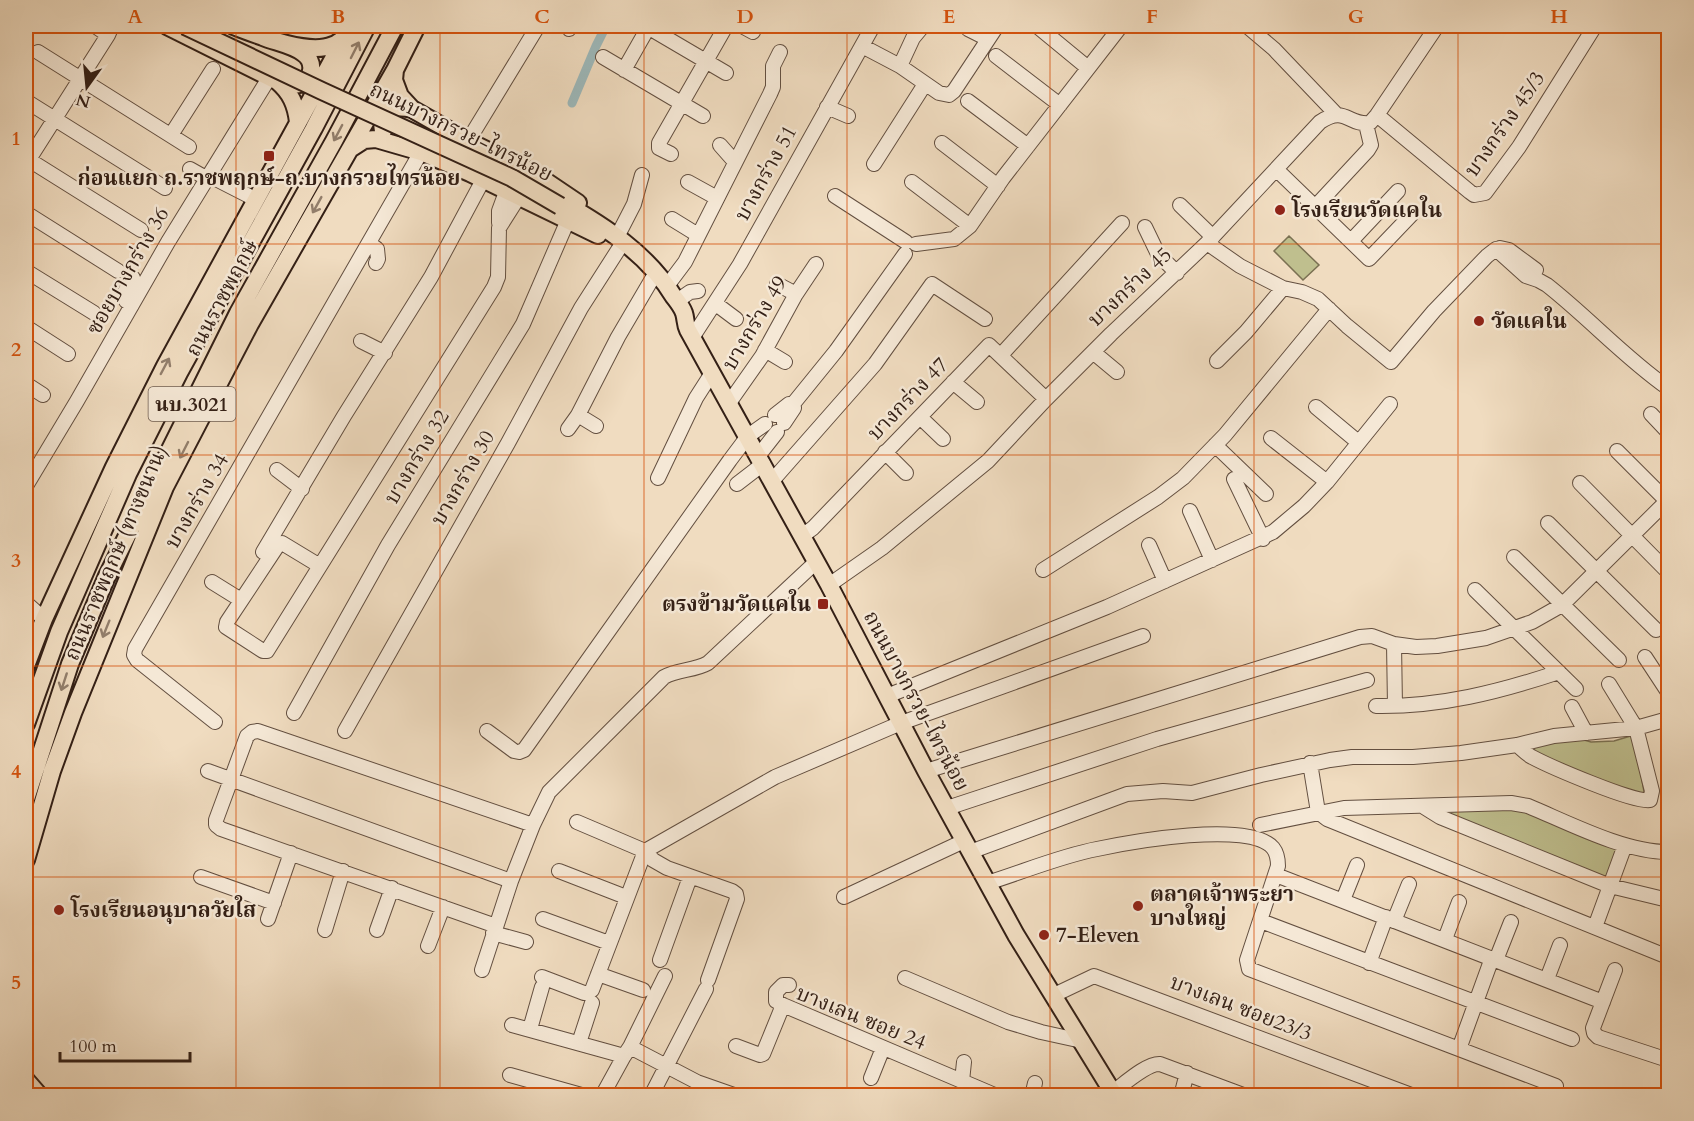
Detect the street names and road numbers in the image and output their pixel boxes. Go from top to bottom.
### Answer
street label: บางกร่าง 45/3 [1458,65,1552,183]
street label: ถนนบางกรวย-ไทรน้อย [365,74,558,189]
street label: บางกร่าง 51 [728,120,804,226]
street label: ซอยบางกร่าง 36 [80,202,176,340]
street label: ถนนราชพฤกษ์ [179,234,265,362]
street label: บางกร่าง 45 [1082,241,1178,333]
street label: บางกร่าง 49 [715,270,795,376]
street label: บางกร่าง 47 [861,351,955,447]
road number: นบ.3021 [148,387,236,421]
street label: บางกร่าง 32 [377,404,457,510]
street label: บางกร่าง 30 [424,425,502,531]
street label: ถนนราชพฤกษ์ (ทางขนาน) [57,441,175,665]
street label: บางกร่าง 34 [158,448,236,554]
street label: ถนนบางกรวย-ไทรน้อย [856,605,977,796]
street label: บางเลน ซอย23/3 [1166,968,1316,1048]
street label: บางเลน ซอย 24 [792,979,931,1057]

